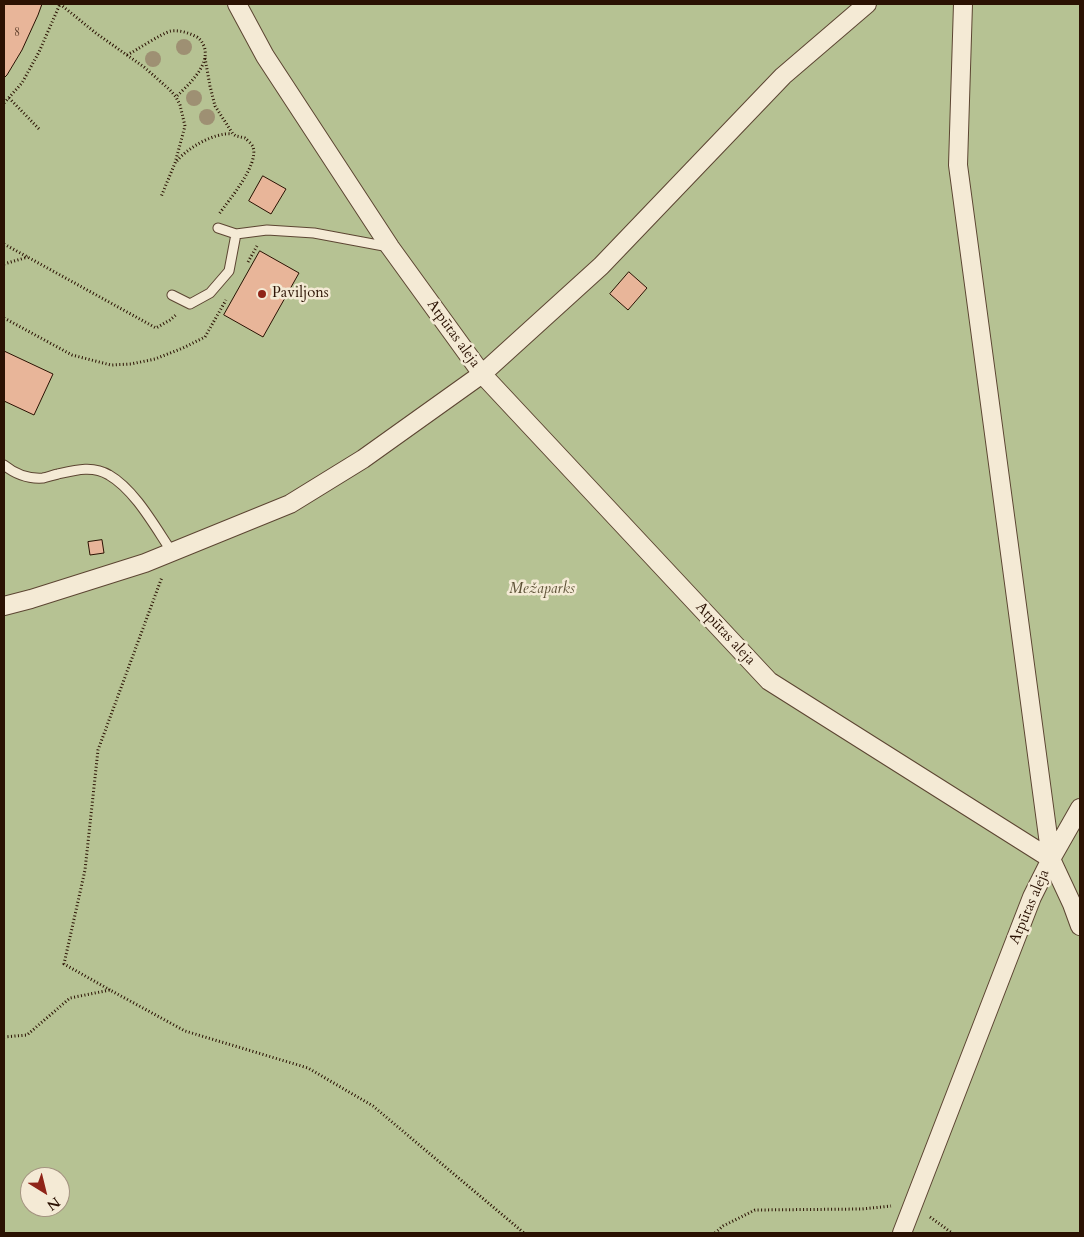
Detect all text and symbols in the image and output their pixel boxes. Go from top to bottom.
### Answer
house number: 8 [14,26,20,40]
place label: Paviljons [272,285,329,303]
marker: Paviljons [256,288,268,300]
street label: Atpūtas aleja [422,296,484,372]
park label: Mežaparks [509,581,575,599]
street label: Atpūtas aleja [691,599,759,669]
street label: Atpūtas aleja [1006,867,1054,947]
north arrow [20,1167,70,1217]
text: N [43,1192,64,1215]

